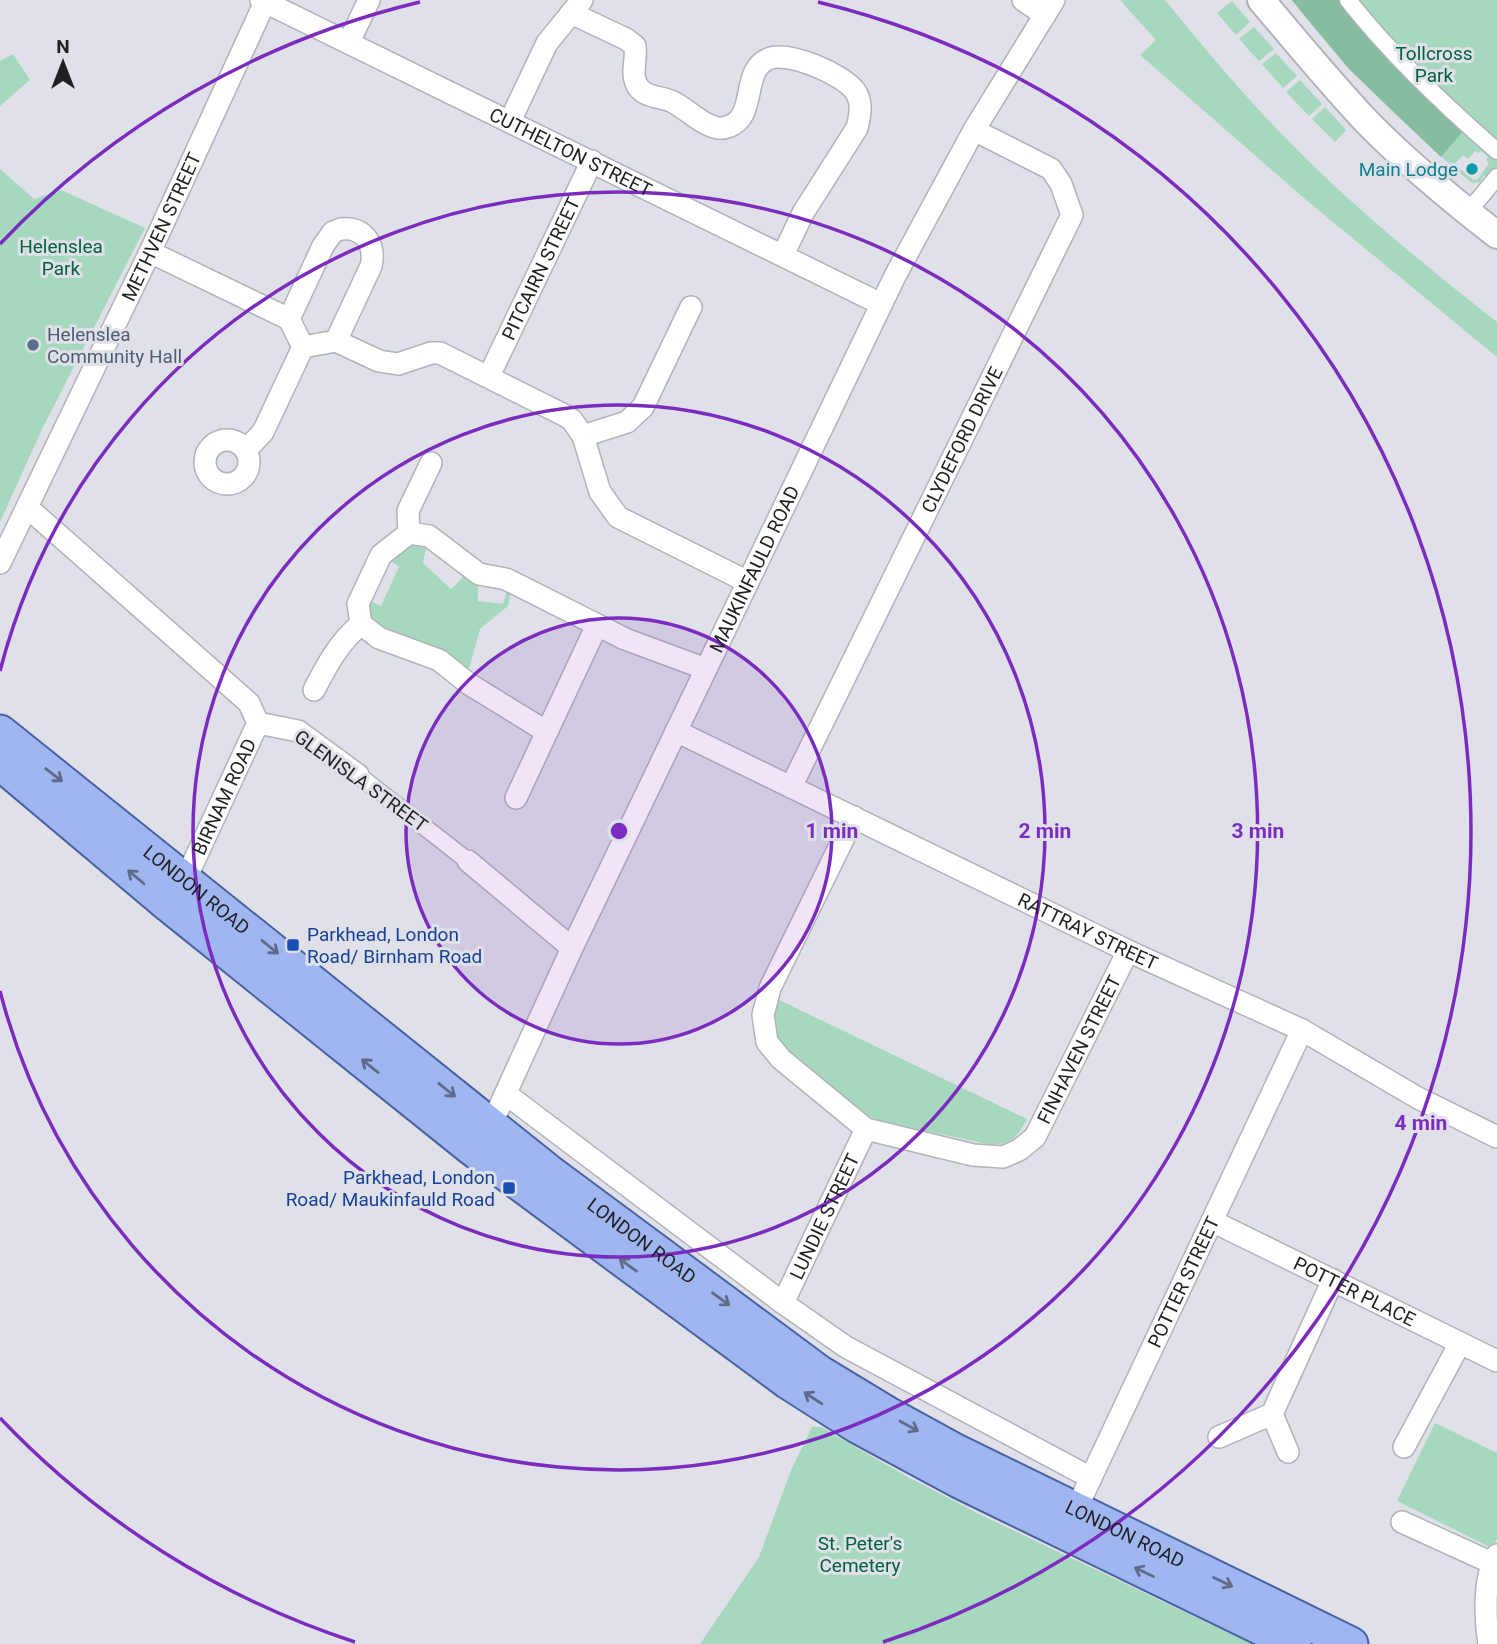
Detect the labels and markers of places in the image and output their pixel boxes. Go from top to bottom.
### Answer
place label: Main Lodge [1359,158,1458,181]
marker: Main Lodge [1464,161,1480,177]
place label: Helenslea Community Hall [47,323,182,368]
marker: Helenslea Community Hall [25,337,41,353]
centre of rings [607,819,631,843]
place label: Parkhead, London Road/ Birnham Road [307,923,482,968]
marker: Parkhead, London Road/ Birnham Road [285,937,301,953]
place label: Parkhead, London Road/ Maukinfauld Road [286,1166,495,1211]
marker: Parkhead, London Road/ Maukinfauld Road [501,1180,517,1196]

